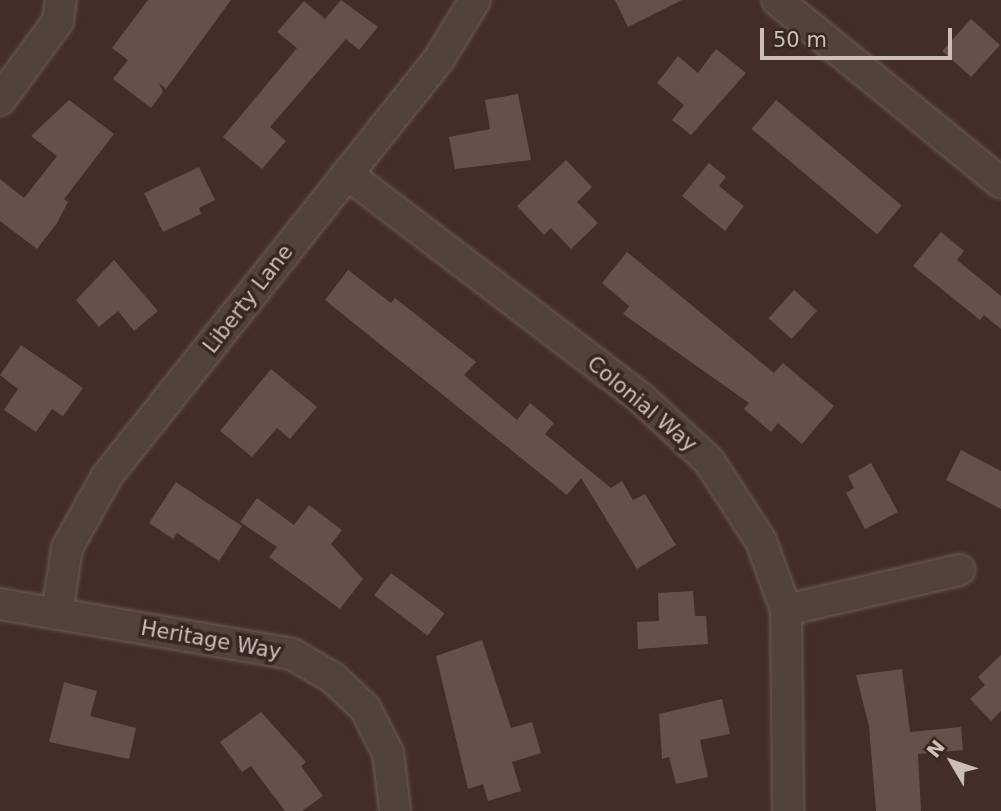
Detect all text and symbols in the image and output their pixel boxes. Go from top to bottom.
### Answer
scale bar [763,14,956,58]
text: 50 m [773,28,827,52]
street label: Liberty Lane [198,240,298,358]
street label: Colonial Way [582,351,702,457]
street label: Heritage Way [139,615,283,665]
north arrow [917,727,987,797]
text: N [922,736,949,762]

